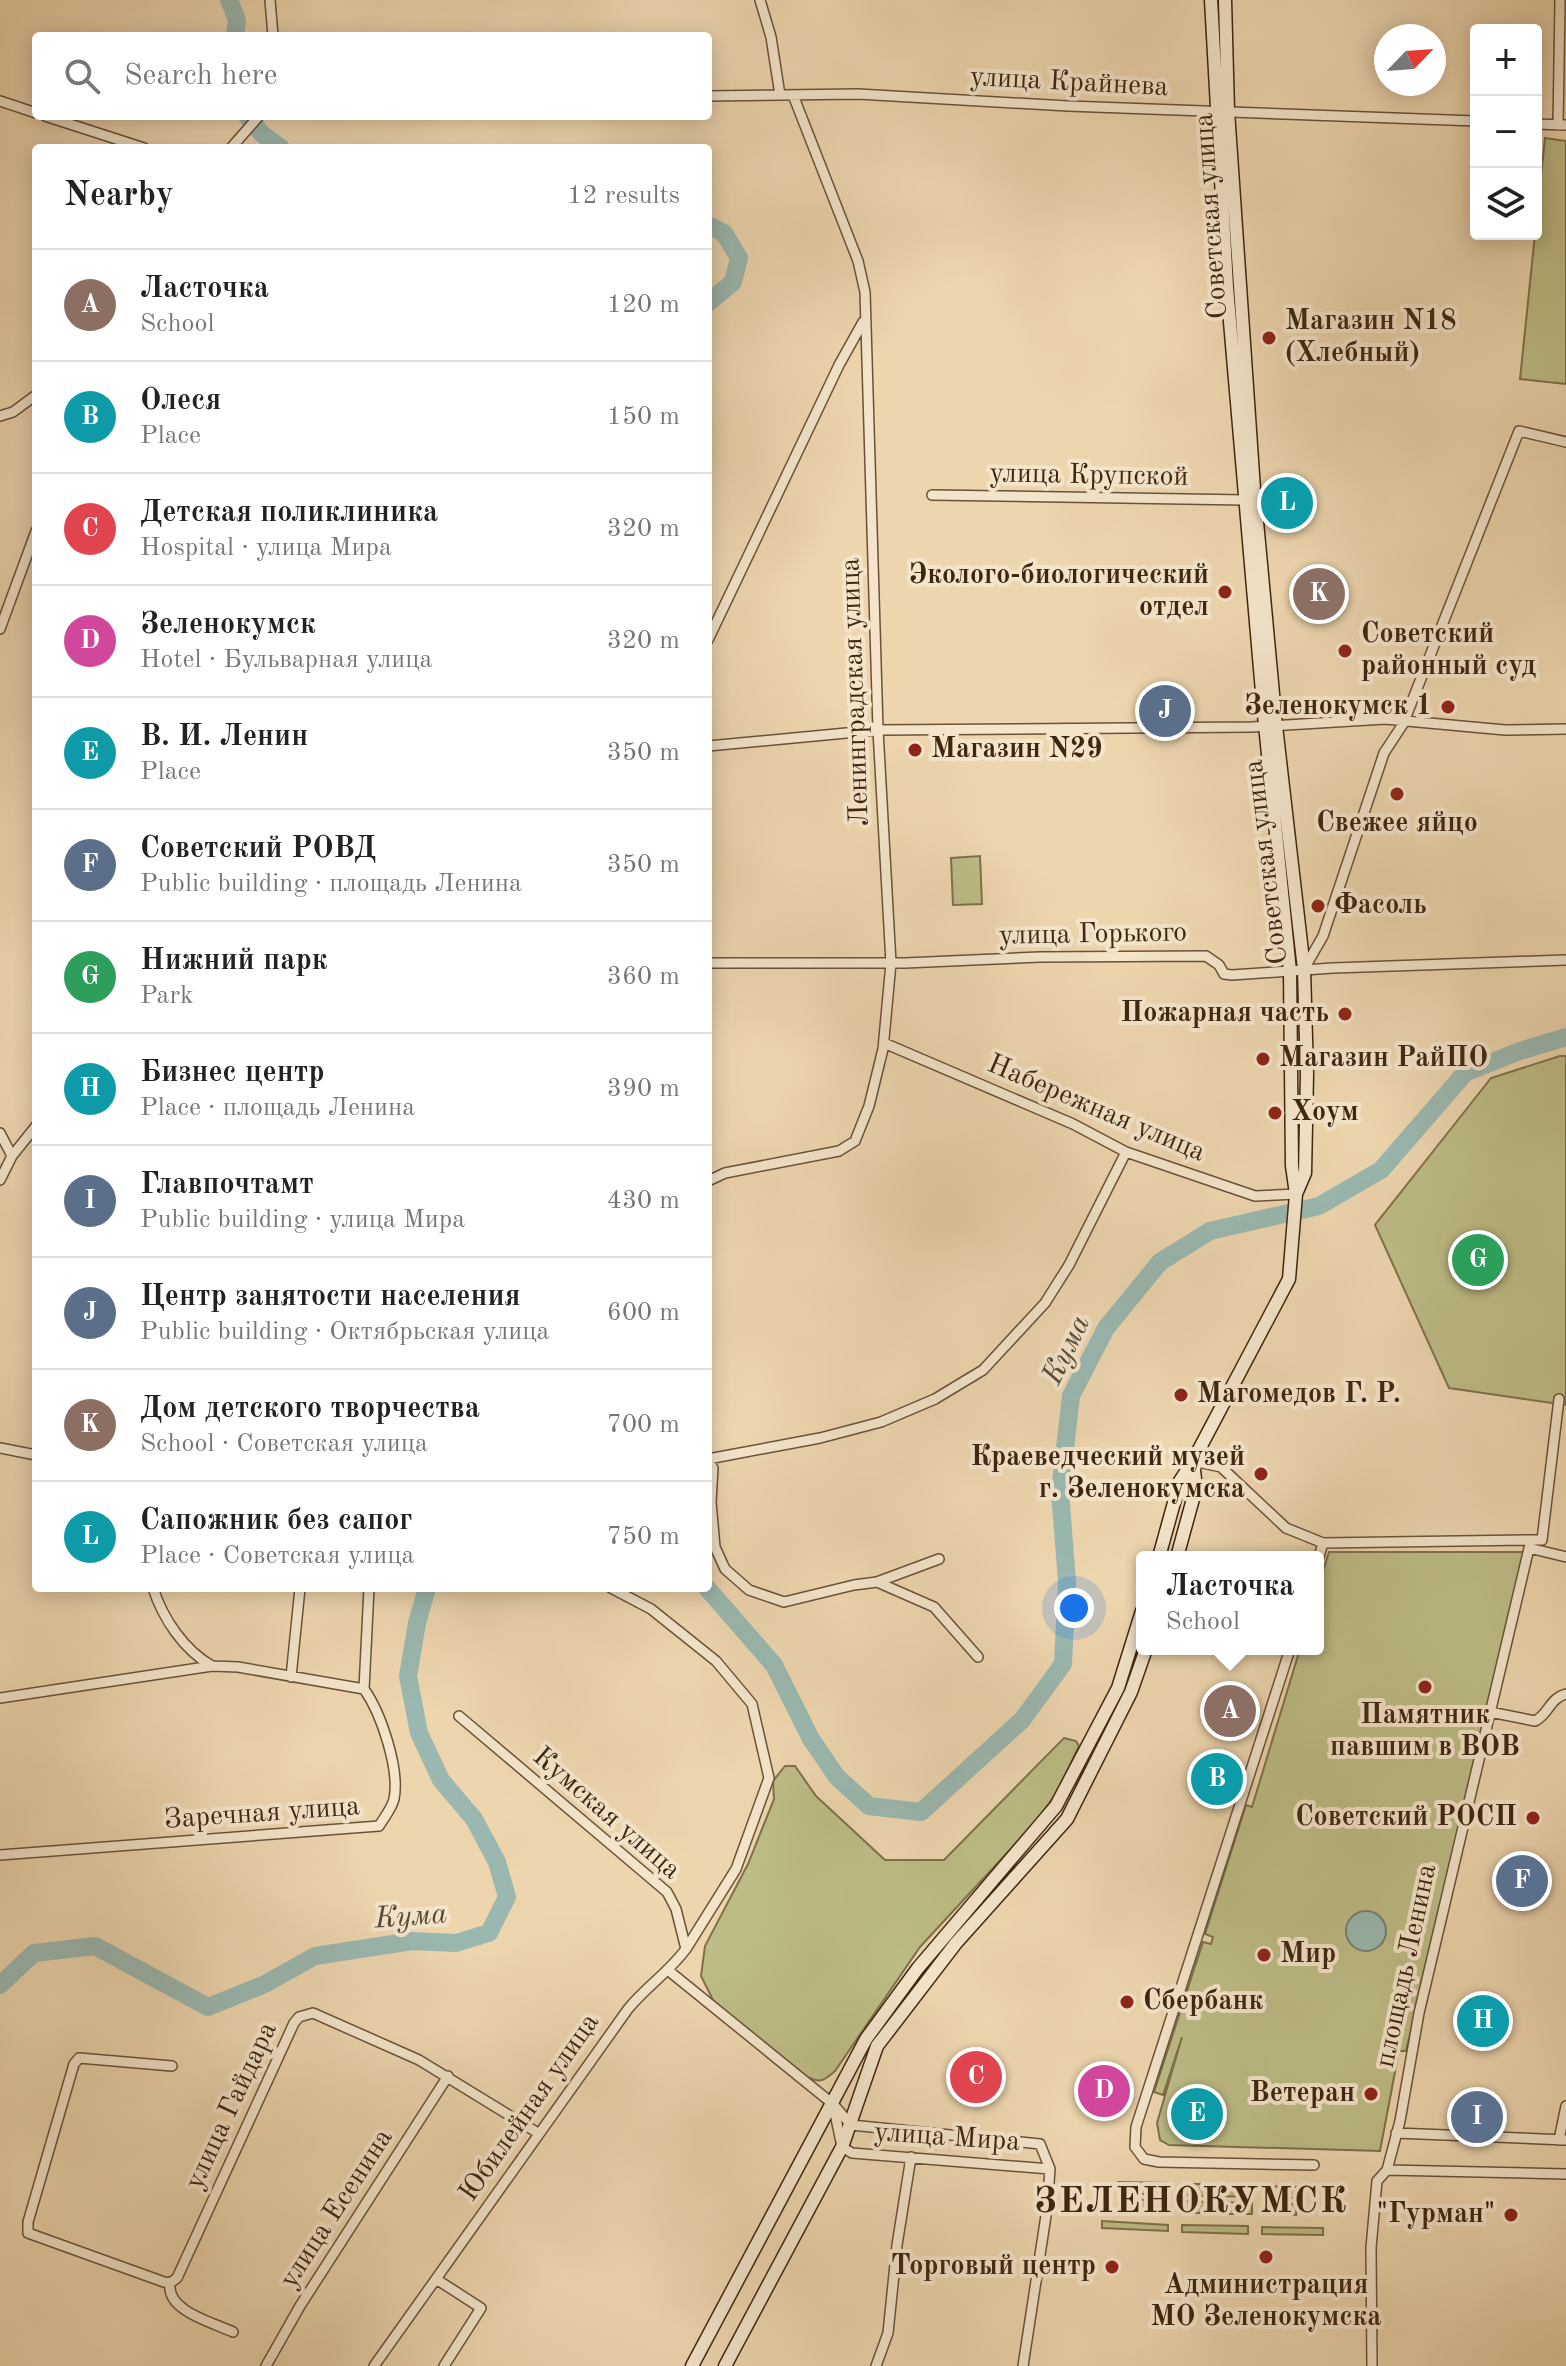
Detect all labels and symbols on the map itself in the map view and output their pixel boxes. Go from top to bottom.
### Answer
north arrow [1374,24,1446,96]
street label: улица Крайнева [969,64,1169,102]
street label: Советская улица [1191,112,1233,320]
place label: Магазин N18 (Хлебный) [1285,308,1456,368]
marker: Магазин N18 (Хлебный) [1260,329,1278,347]
street label: улица Крупской [989,460,1189,492]
pin: L [1261,473,1313,533]
street label: Ленинградская улица [837,557,875,827]
place label: Эколого-биологический отдел [909,561,1209,622]
pin: K [1293,564,1345,624]
marker: Эколого-биологический отдел [1216,583,1234,601]
place label: Советский районный суд [1361,620,1536,681]
marker: Советский районный суд [1336,642,1354,660]
pin: J [1139,681,1191,741]
place label: Зеленокумск 1 [1244,692,1432,721]
marker: Зеленокумск 1 [1439,698,1457,716]
place label: Магазин N29 [931,736,1102,764]
marker: Магазин N29 [906,741,924,759]
street label: Советская улица [1241,758,1293,966]
marker: Свежее яйцо [1388,785,1406,803]
place label: Свежее яйцо [1316,809,1478,838]
place label: Фасоль [1334,892,1427,920]
marker: Фасоль [1309,897,1327,915]
street label: улица Горького [999,919,1187,951]
place label: Пожарная часть [1121,1000,1329,1028]
marker: Пожарная часть [1336,1005,1354,1023]
place label: Магазин РайПО [1279,1044,1488,1073]
marker: Магазин РайПО [1254,1050,1272,1068]
street label: Набережная улица [983,1051,1209,1168]
place label: Хоум [1291,1099,1359,1127]
marker: Хоум [1266,1104,1284,1122]
pin: G [1452,1230,1504,1290]
water label: Кума [1037,1311,1096,1390]
place label: Магомедов Г. Р. [1197,1381,1401,1409]
marker: Магомедов Г. Р. [1172,1386,1190,1404]
place label: Краеведческий музей г. Зеленокумска [970,1443,1245,1504]
marker: Краеведческий музей г. Зеленокумска [1252,1465,1270,1483]
your location [1054,1588,1094,1628]
marker: Памятник павшим в ВОВ [1416,1678,1434,1696]
pin: A [1204,1681,1256,1741]
place label: Памятник павшим в ВОВ [1330,1702,1520,1762]
street label: Кумская улица [527,1743,685,1886]
pin: B [1191,1749,1243,1809]
street label: Заречная улица [163,1793,361,1835]
place label: Советский РОСП [1295,1803,1517,1832]
marker: Советский РОСП [1524,1809,1542,1827]
pin: F [1496,1851,1548,1911]
street label: площадь Ленина [1372,1862,1442,2070]
water label: Кума [373,1900,448,1935]
place label: Мир [1280,1941,1336,1969]
marker: Мир [1255,1946,1273,1964]
place label: Сбербанк [1143,1987,1263,2016]
pin: H [1457,1991,1509,2051]
marker: Сбербанк [1118,1993,1136,2011]
street label: Юбилейная улица [455,2009,605,2207]
street label: улица Гайдара [181,2018,283,2194]
pin: C [950,2047,1002,2107]
pin: D [1078,2061,1130,2121]
place label: Ветеран [1250,2080,1355,2108]
pin: E [1171,2084,1223,2144]
marker: Ветеран [1362,2085,1380,2103]
pin: I [1451,2087,1503,2147]
street label: улица Мира [873,2119,1021,2157]
street label: улица Есенина [275,2124,399,2294]
district label: ЗЕЛЕНОКУМСК [1034,2185,1348,2221]
place label: "Гурман" [1377,2201,1495,2229]
marker: "Гурман" [1502,2206,1520,2224]
marker: Администрация МО Зеленокумска [1257,2248,1275,2266]
place label: Торговый центр [891,2253,1096,2281]
marker: Торговый центр [1103,2258,1121,2276]
place label: Администрация МО Зеленокумска [1151,2272,1381,2332]

